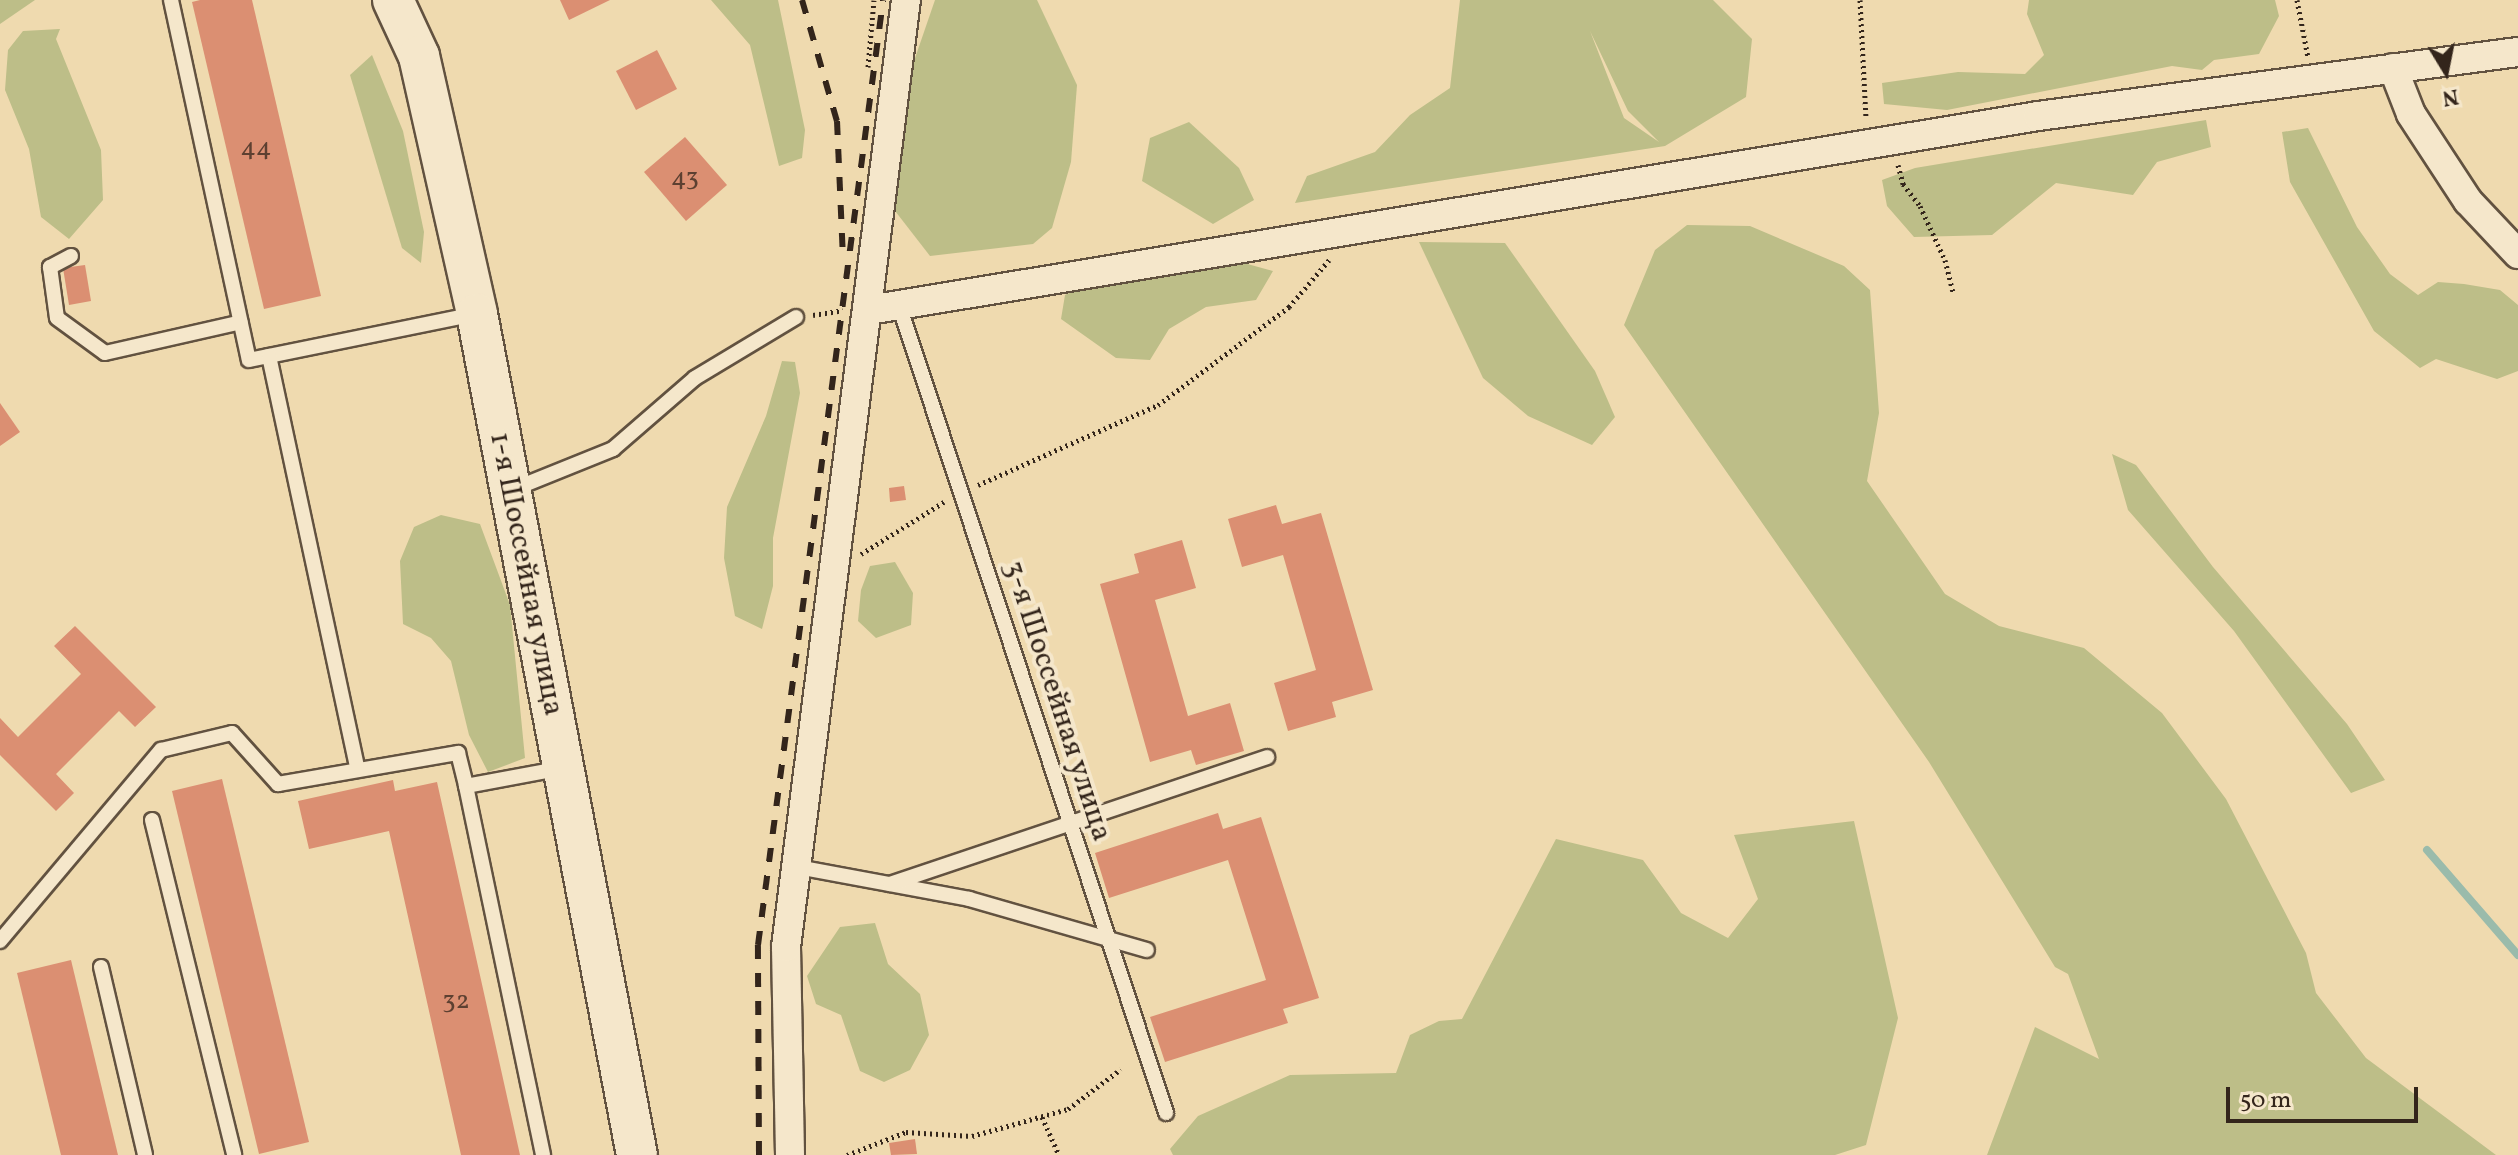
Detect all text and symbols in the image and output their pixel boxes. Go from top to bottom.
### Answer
north arrow [2406,32,2486,112]
text: N [2440,79,2461,113]
house number: 44 [240,133,272,165]
house number: 43 [671,163,699,195]
street label: 1-я Шоссейная улица [481,429,571,719]
street label: 3-я Шоссейная улица [995,556,1119,846]
house number: 32 [442,986,470,1018]
scale bar [2230,1071,2422,1121]
text: 50 m [2240,1084,2292,1118]

